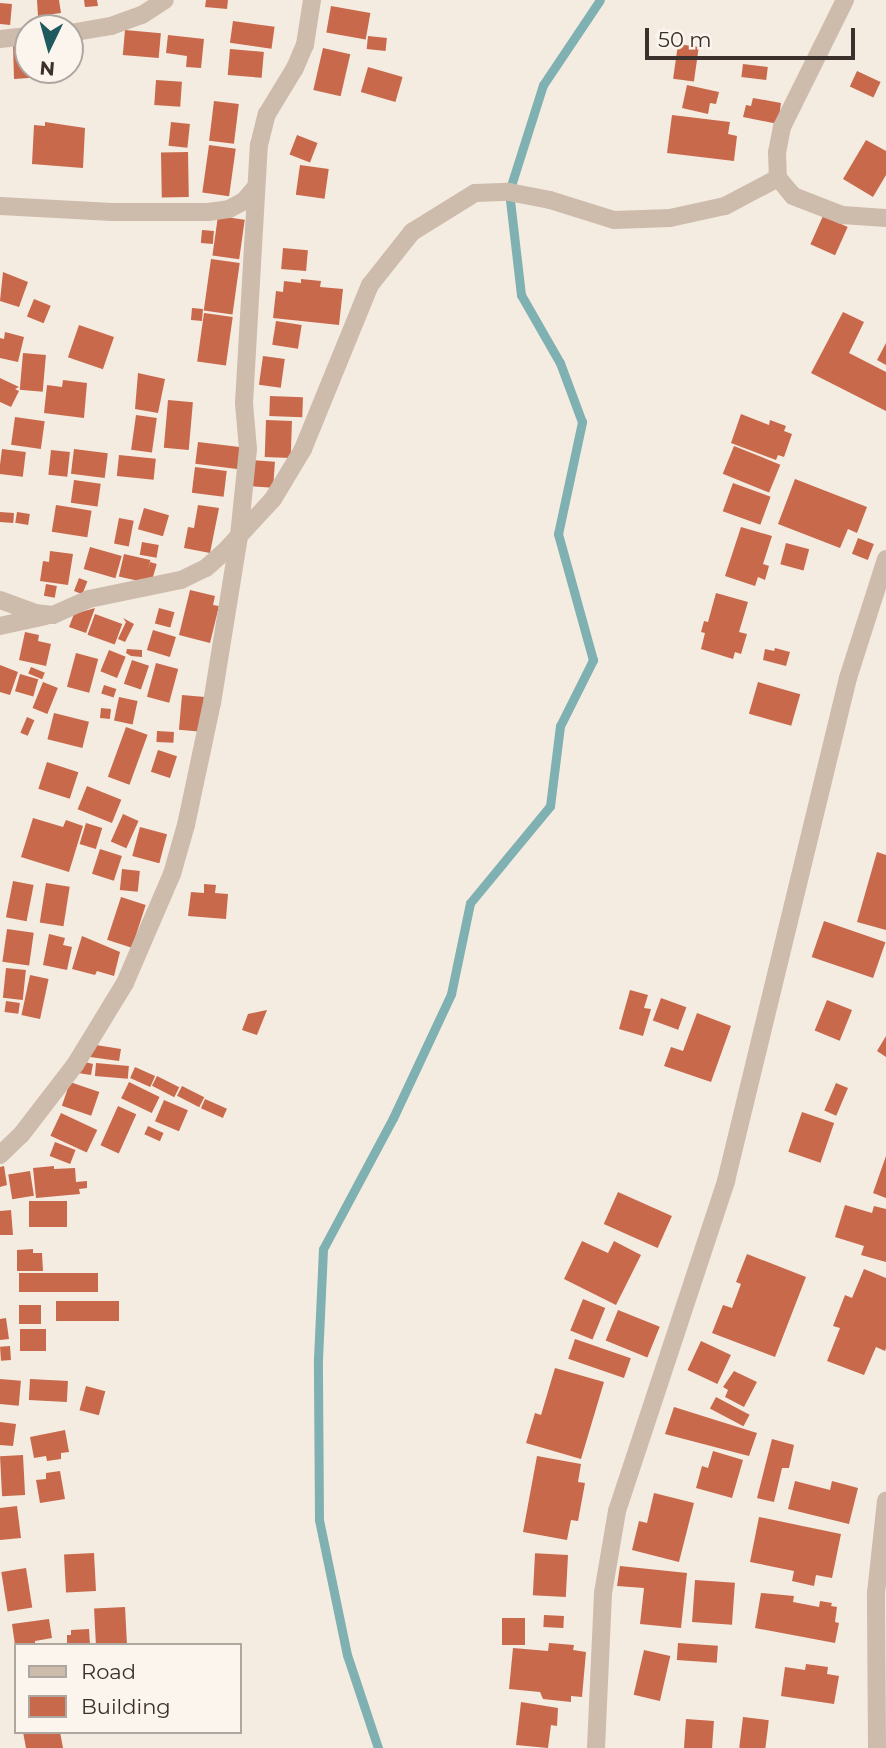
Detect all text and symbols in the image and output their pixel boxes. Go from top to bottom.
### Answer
north arrow [14,14,84,84]
scale bar [648,14,858,58]
text: 50 m [658,27,712,52]
text: N [39,56,56,81]
legend [14,1643,242,1734]
text: Road [81,1659,136,1684]
text: Building [81,1694,171,1719]

